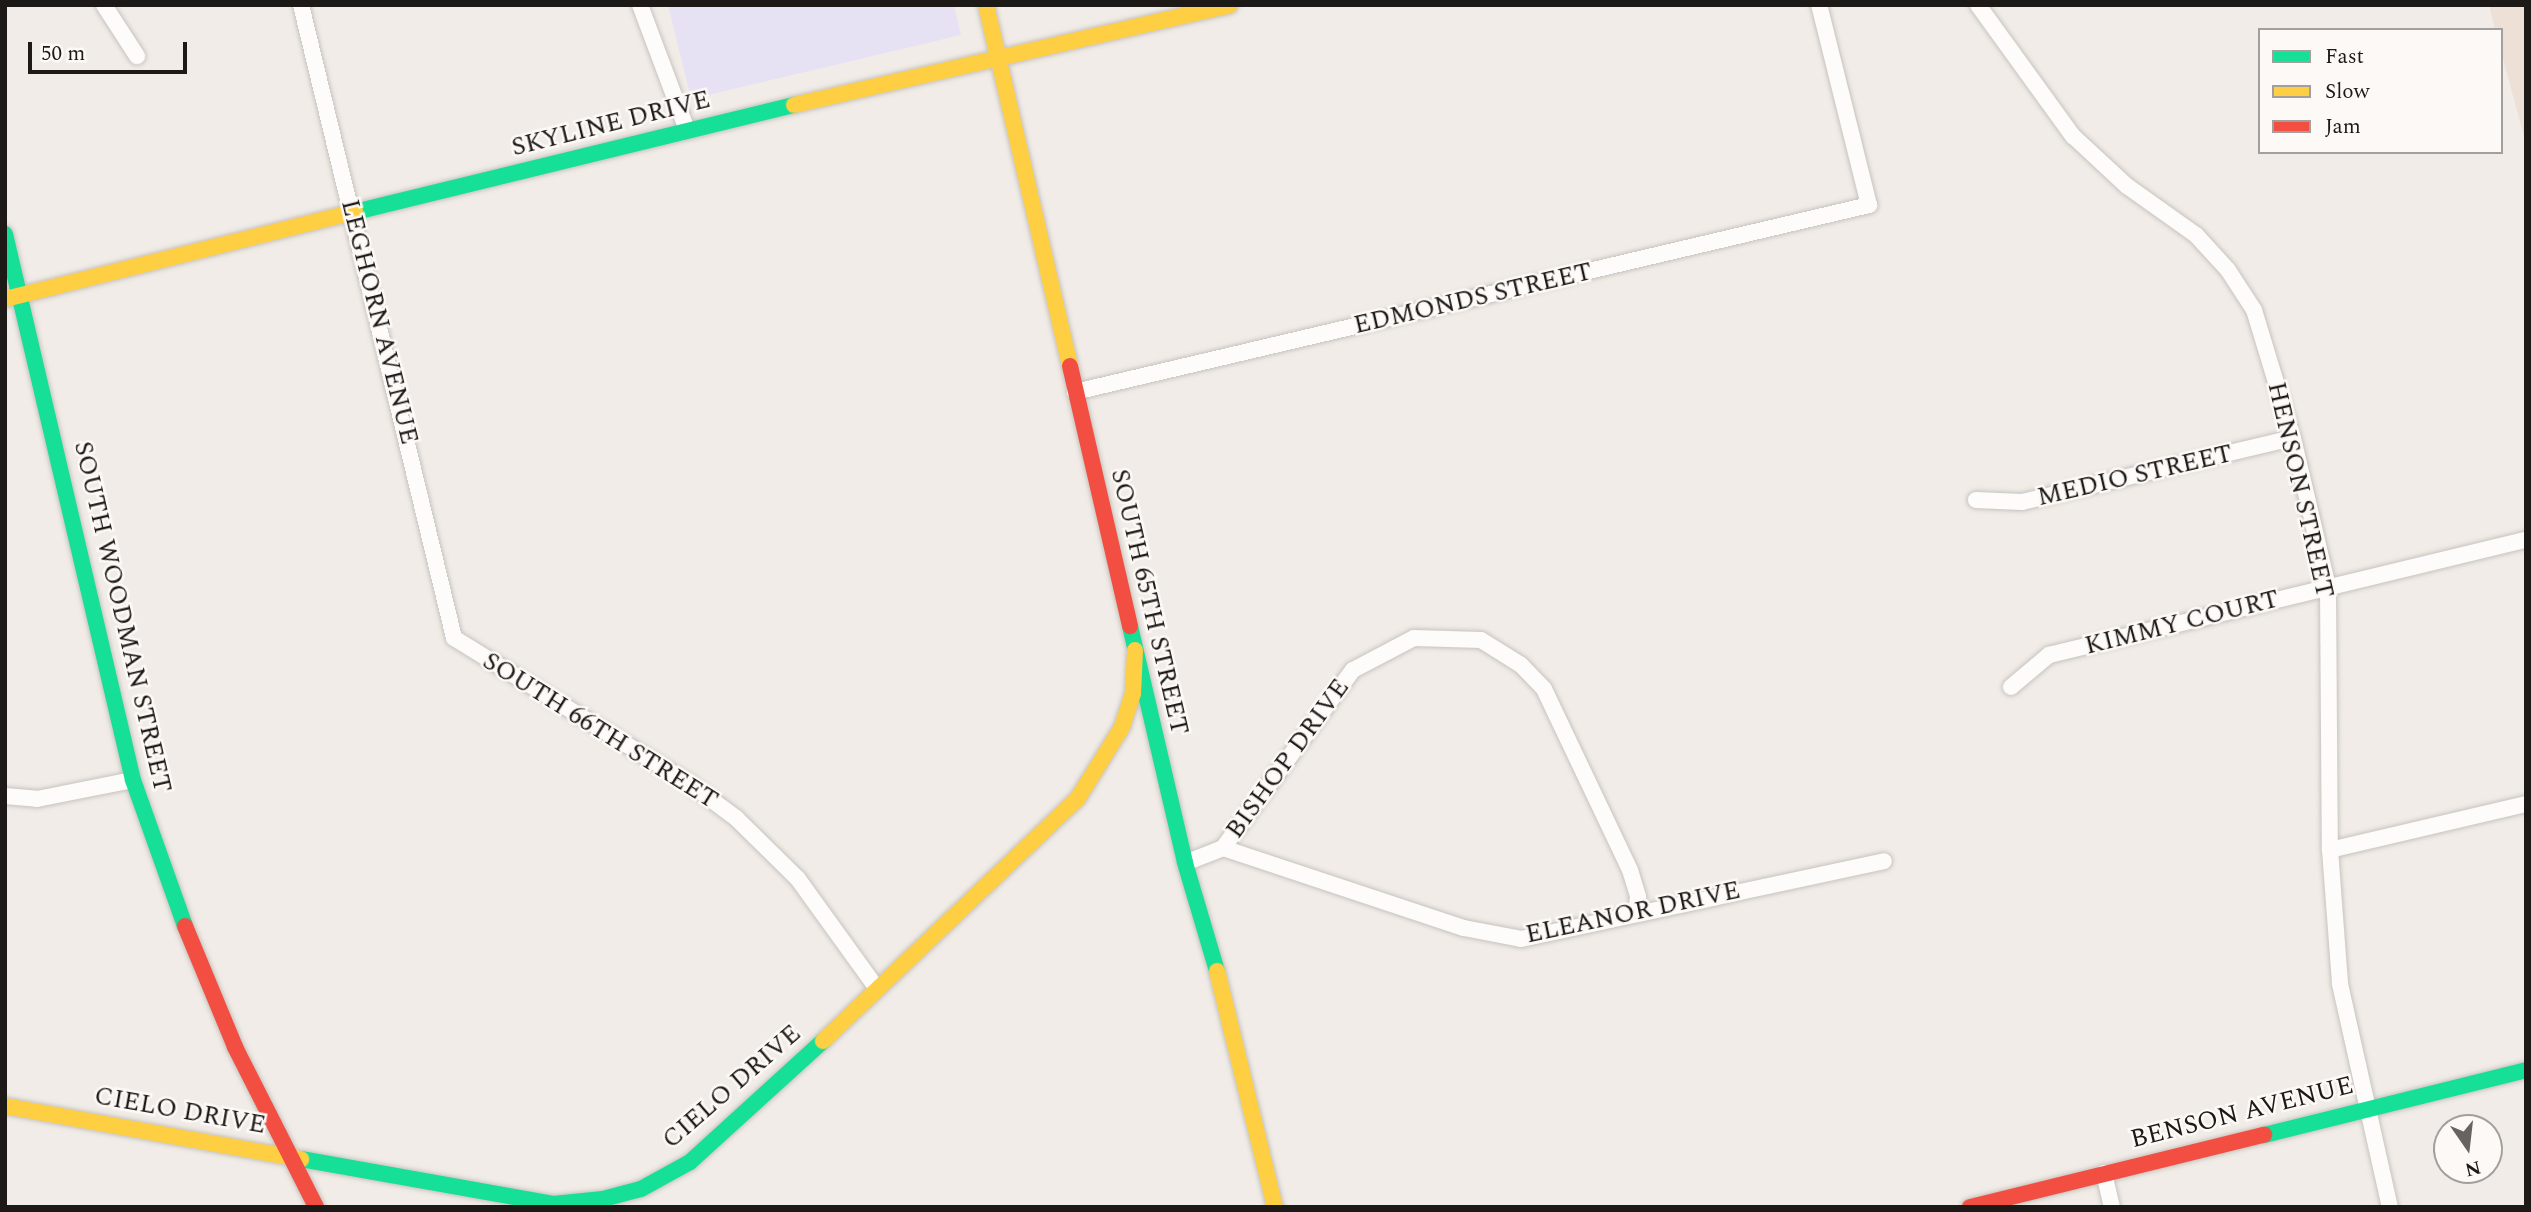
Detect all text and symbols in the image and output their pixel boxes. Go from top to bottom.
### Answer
scale bar [32,28,191,72]
legend [2258,28,2503,154]
text: 50 m [41,38,85,70]
text: Fast [2325,41,2364,73]
text: Slow [2325,76,2369,108]
street label: SKYLINE DRIVE [508,84,714,164]
text: Jam [2325,111,2361,143]
street label: LEGHORN AVENUE [333,196,425,448]
street label: EDMONDS STREET [1351,256,1595,342]
street label: HENSON STREET [2260,379,2340,601]
street label: SOUTH WOODMAN STREET [66,438,178,796]
street label: MEDIO STREET [2034,438,2236,514]
street label: SOUTH 65TH STREET [1103,466,1195,738]
street label: KIMMY COURT [2082,584,2282,662]
street label: SOUTH 66TH STREET [477,646,723,816]
street label: BISHOP DRIVE [1220,673,1356,845]
street label: ELEANOR DRIVE [1523,875,1743,951]
street label: CIELO DRIVE [656,1018,808,1156]
street label: BENSON AVENUE [2127,1070,2357,1156]
street label: CIELO DRIVE [92,1081,268,1141]
north arrow [2433,1114,2503,1184]
text: N [2462,1152,2484,1184]

